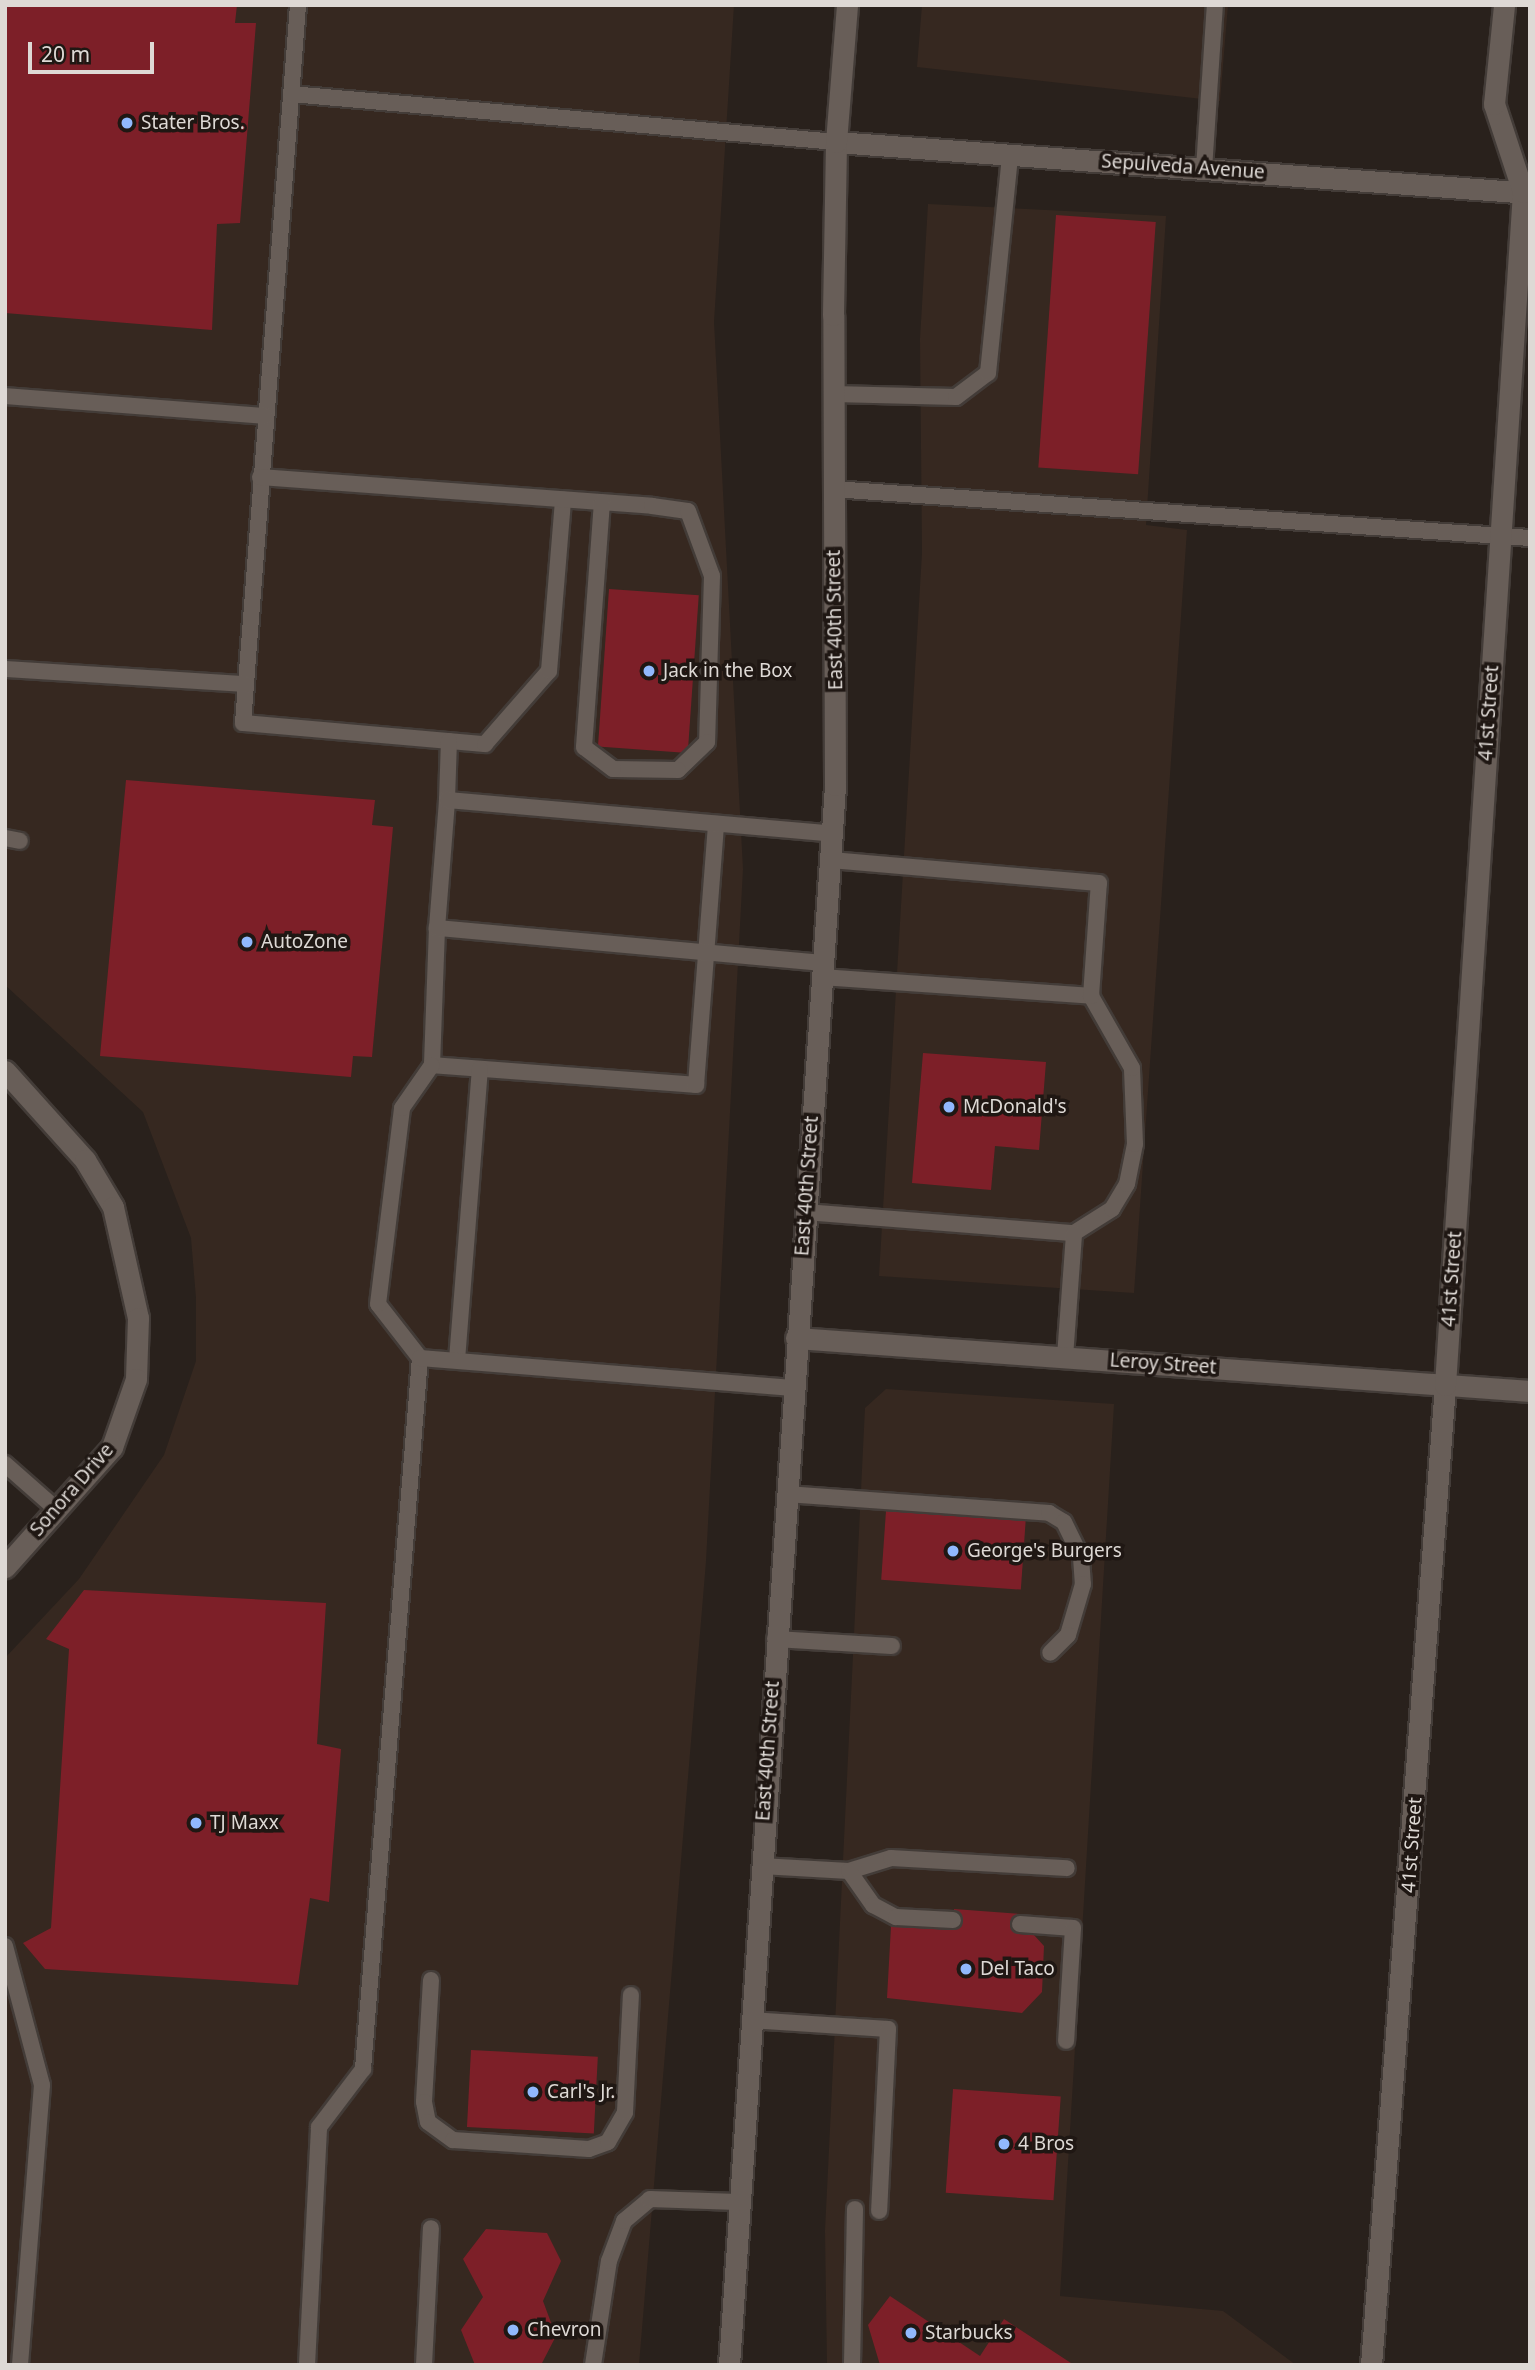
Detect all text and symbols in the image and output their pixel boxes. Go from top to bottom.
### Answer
scale bar [32,28,158,72]
text: 20 m [41,40,90,68]
place label: Stater Bros. [141,112,245,134]
marker: Stater Bros. [119,115,135,131]
street label: Sepulveda Avenue [1100,150,1266,184]
street label: East 40th Street [822,550,848,690]
place label: Jack in the Box [663,660,792,682]
marker: Jack in the Box [641,663,657,679]
street label: 41st Street [1474,664,1504,762]
place label: AutoZone [261,931,348,953]
marker: AutoZone [239,934,255,950]
place label: McDonald's [963,1096,1067,1118]
marker: McDonald's [941,1099,957,1115]
street label: East 40th Street [791,1115,823,1257]
street label: 41st Street [1437,1230,1467,1328]
street label: Leroy Street [1109,1349,1217,1379]
street label: Sonora Drive [26,1439,118,1541]
place label: George's Burgers [967,1540,1122,1562]
marker: George's Burgers [945,1543,961,1559]
street label: East 40th Street [752,1680,784,1822]
street label: 41st Street [1397,1796,1427,1894]
place label: TJ Maxx [210,1812,279,1834]
marker: TJ Maxx [188,1815,204,1831]
place label: Del Taco [980,1958,1055,1980]
marker: Del Taco [958,1961,974,1977]
place label: Carl's Jr. [547,2081,615,2103]
marker: Carl's Jr. [525,2084,541,2100]
place label: 4 Bros [1018,2133,1074,2155]
marker: 4 Bros [996,2136,1012,2152]
place label: Chevron [527,2319,601,2341]
marker: Chevron [505,2322,521,2338]
place label: Starbucks [925,2322,1013,2344]
marker: Starbucks [903,2325,919,2341]

